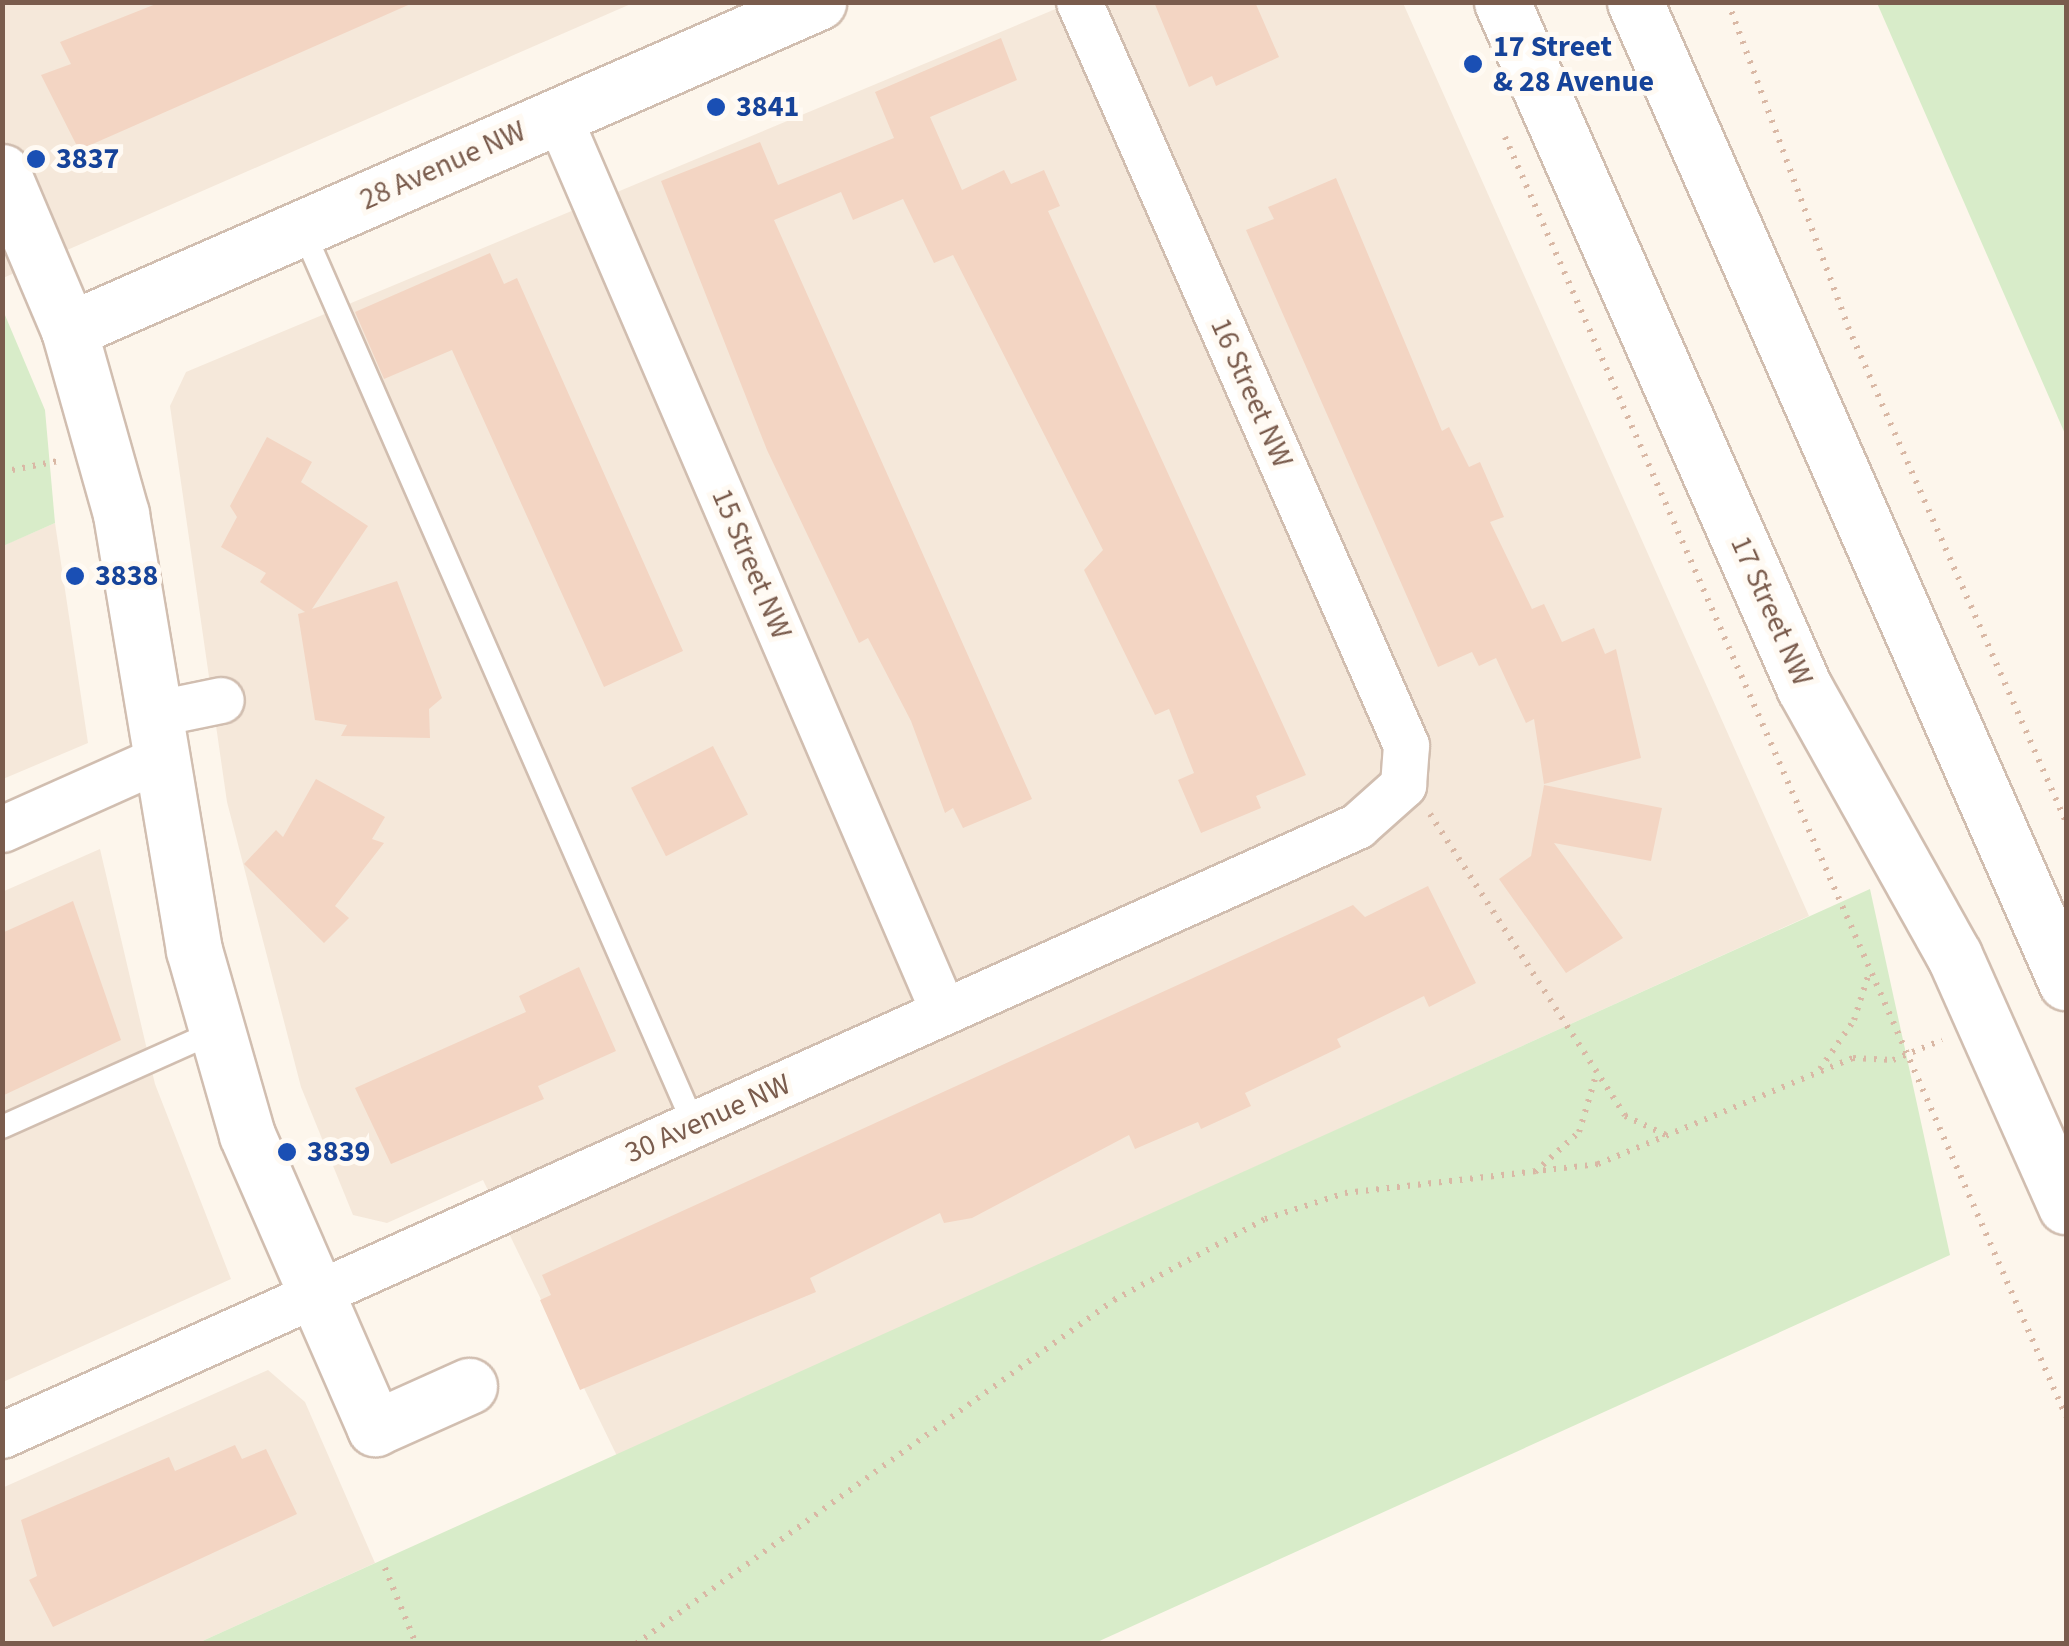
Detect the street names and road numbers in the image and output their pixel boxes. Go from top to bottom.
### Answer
street label: 28 Avenue NW [355,114,531,218]
street label: 16 Street NW [1202,313,1300,473]
street label: 15 Street NW [703,483,799,645]
street label: 17 Street NW [1722,531,1820,691]
street label: 30 Avenue NW [620,1067,796,1171]

